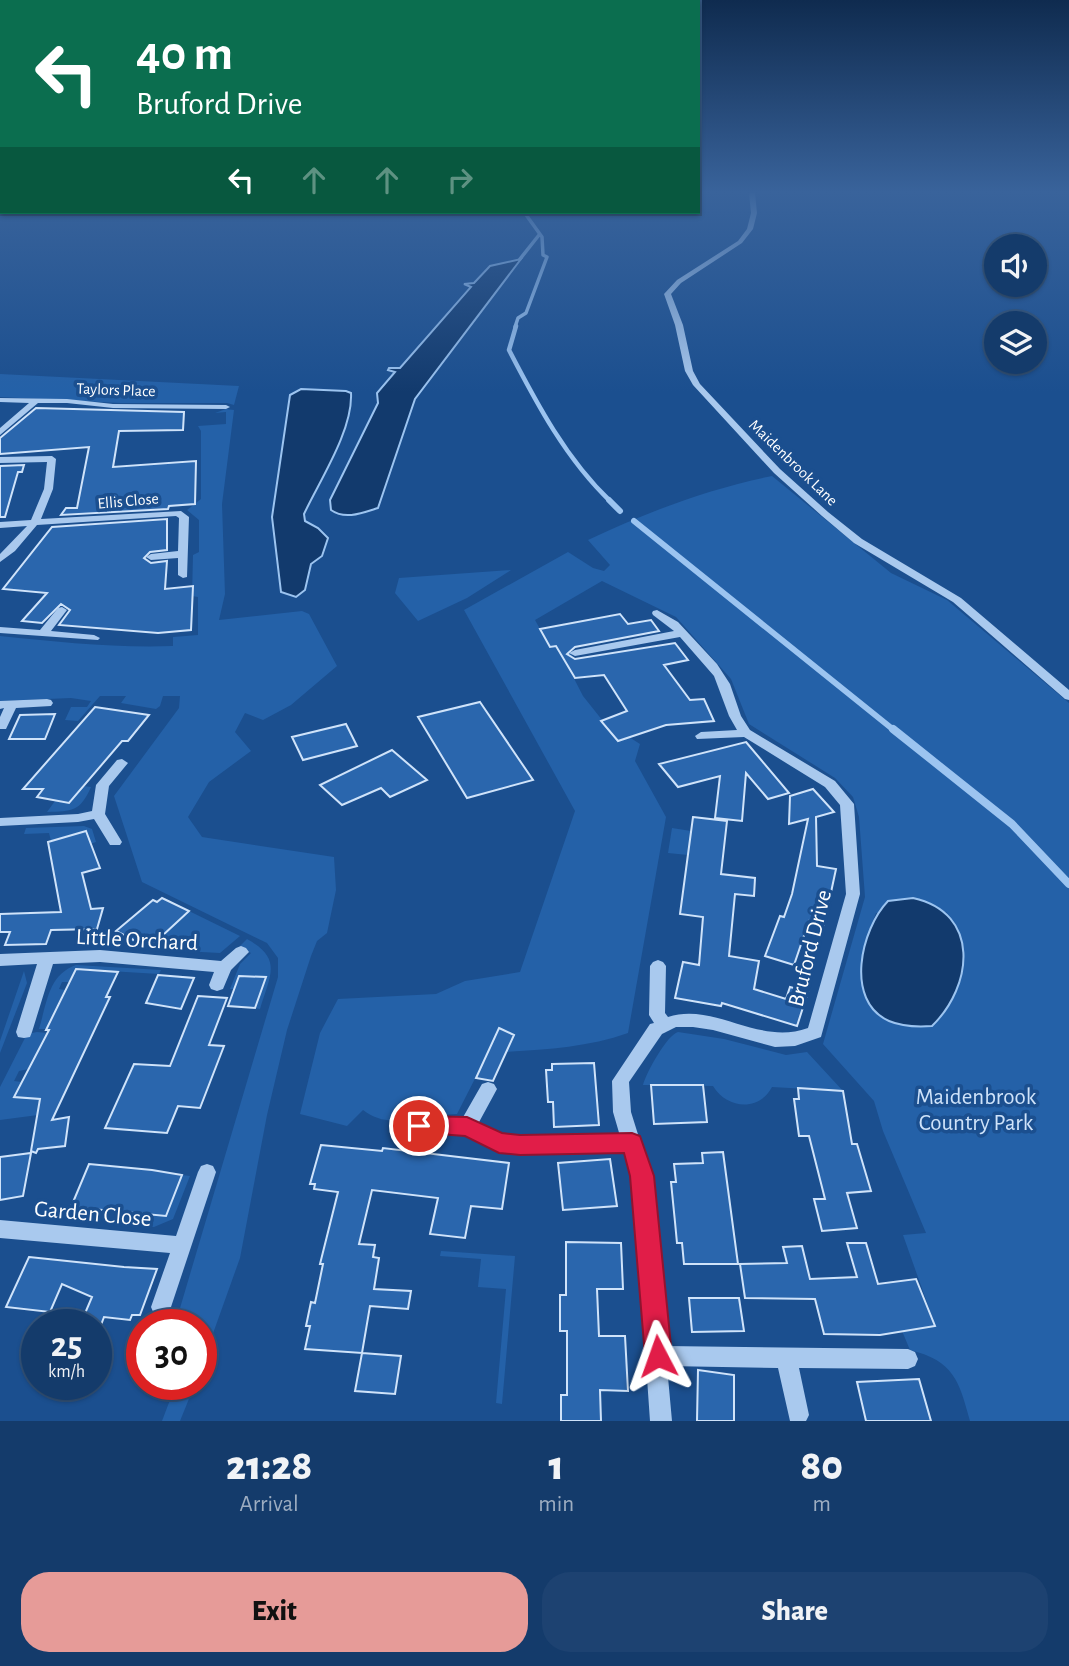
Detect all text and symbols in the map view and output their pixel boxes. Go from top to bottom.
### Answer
icon: left [21,28,112,119]
text: 40 m [136,30,233,79]
text: Bruford Drive [136,88,302,120]
icon: left [222,161,260,199]
icon: ahead [295,161,333,199]
icon: ahead [368,161,406,199]
icon: right [441,161,479,199]
map controls [984,234,1047,374]
button: sound [984,234,1047,297]
button: layers [984,311,1047,374]
street label: Taylors Place [76,381,156,400]
street label: Maidenbrook Lane [746,417,841,509]
street label: Ellis Close [97,490,159,512]
street label: Bruford Drive [785,888,836,1009]
street label: Little Orchard [75,926,199,955]
park label: Maidenbrook Country Park [916,1086,1037,1135]
pin [389,1096,449,1156]
icon: arrive [400,1107,438,1145]
street label: Garden Close [33,1198,152,1231]
speed limit sign: 30 [126,1309,217,1400]
position arrow [621,1319,695,1393]
text: 25 [51,1328,82,1363]
text: km/h [48,1363,85,1381]
text: 21:28 [226,1445,312,1487]
text: 1 [549,1445,564,1487]
text: 80 [800,1445,843,1487]
text: Arrival [240,1493,299,1516]
text: min [538,1493,574,1516]
text: m [812,1493,831,1516]
button: Exit [21,1572,528,1652]
button: Share [542,1572,1048,1652]

